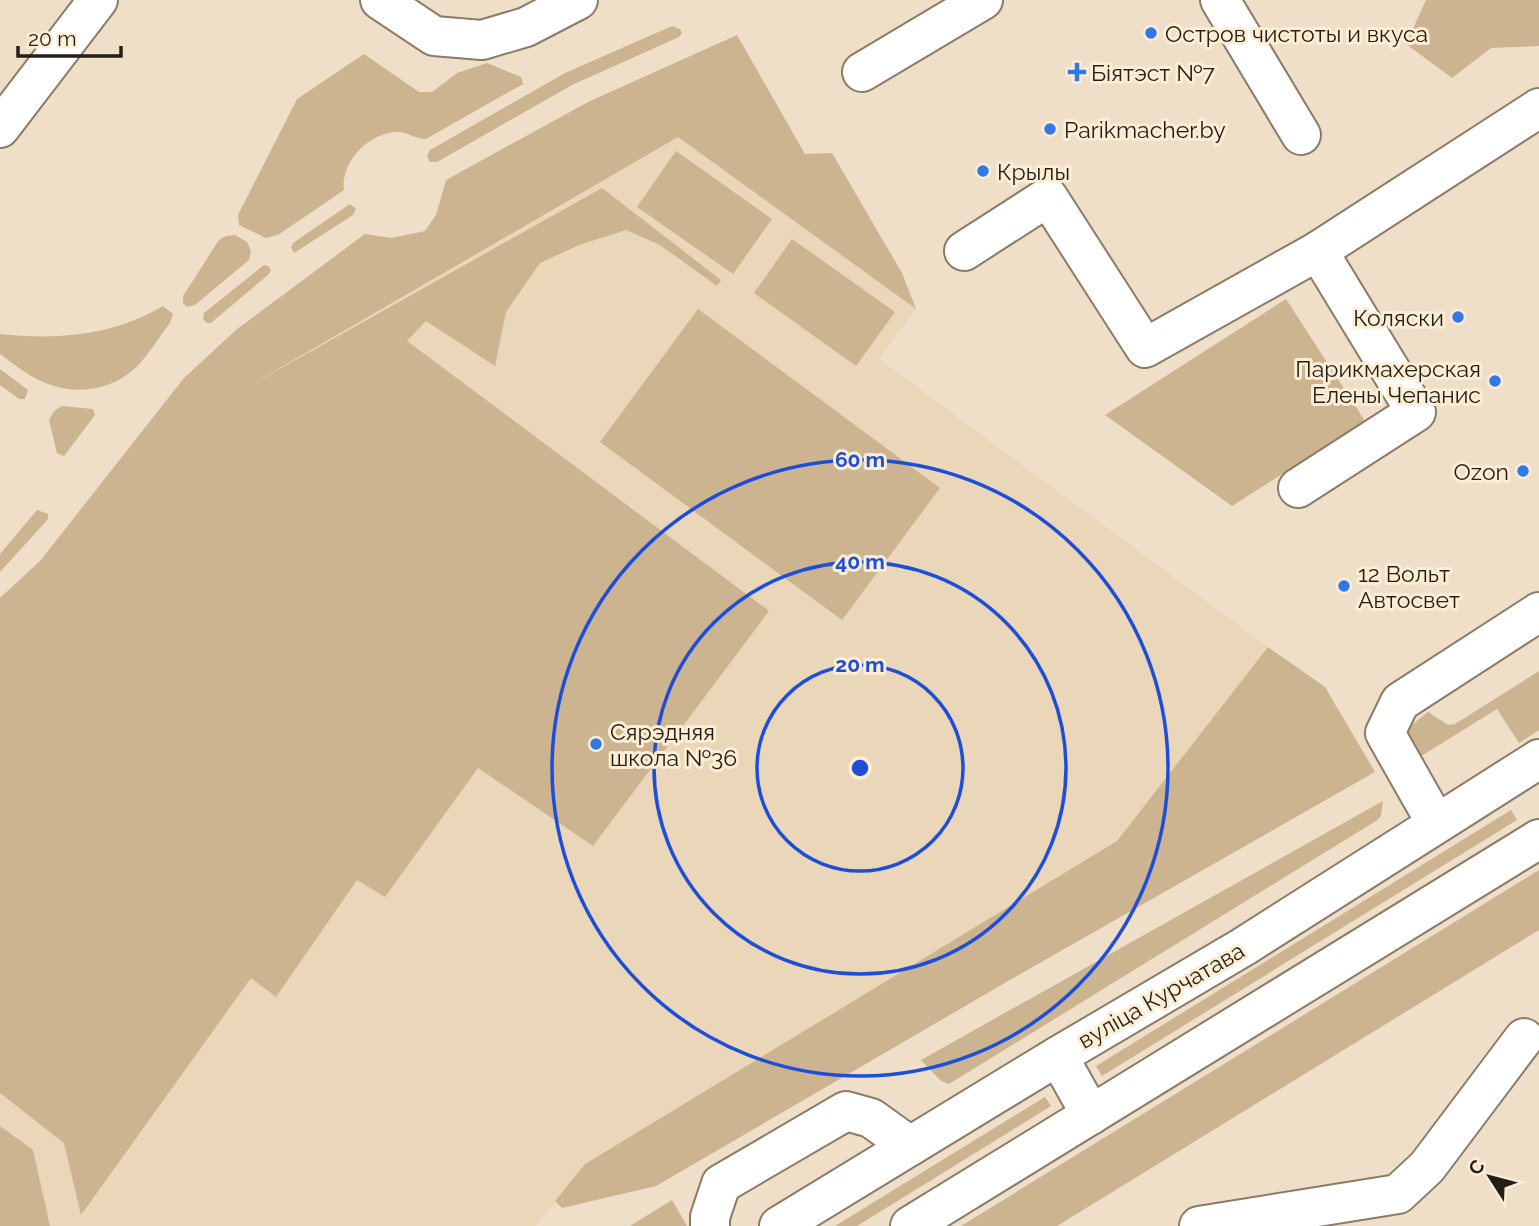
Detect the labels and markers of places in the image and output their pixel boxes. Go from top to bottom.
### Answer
place label: Остров чистоты и вкуса [1165,20,1428,47]
marker: Остров чистоты и вкуса [1143,25,1159,41]
place label: Біятэст №7 [1091,59,1215,86]
marker: Біятэст №7 [1069,64,1085,80]
place label: Parikmacher.by [1064,116,1226,143]
marker: Parikmacher.by [1042,121,1058,137]
place label: Крылы [997,158,1070,185]
marker: Крылы [975,163,991,179]
place label: Коляски [1353,304,1444,331]
marker: Коляски [1450,309,1466,325]
place label: Парикмахерская Елены Чепанис [1295,355,1481,408]
marker: Парикмахерская Елены Чепанис [1487,373,1503,389]
place label: Ozon [1454,458,1509,485]
marker: Ozon [1515,463,1531,479]
place label: 12 Вольт Автосвет [1358,560,1460,613]
marker: 12 Вольт Автосвет [1336,578,1352,594]
place label: Сярэдняя школа №36 [610,718,737,771]
marker: Сярэдняя школа №36 [588,736,604,752]
centre of rings [848,756,872,780]

